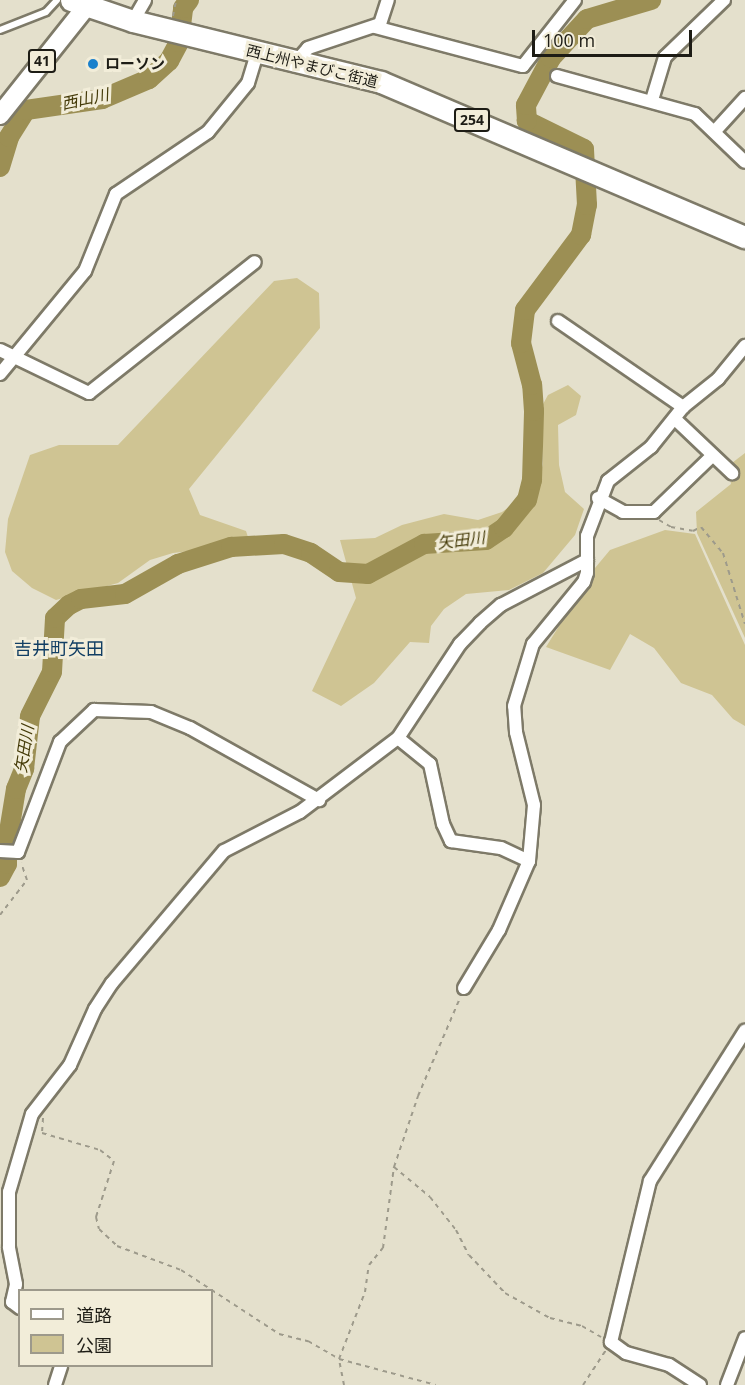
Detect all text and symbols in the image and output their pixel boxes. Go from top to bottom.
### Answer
scale bar [535,18,696,56]
text: 100 m [543,28,595,52]
street label: 西上州やまびこ街道 [244,41,380,91]
road number: 41 [27,50,57,72]
place label: ローソン [105,55,165,73]
marker: ローソン [86,57,100,71]
water label: 西山川 [60,85,110,113]
road number: 254 [452,109,492,131]
water label: 矢田川 [436,528,486,552]
district label: 吉井町矢田 [14,637,104,659]
water label: 矢田川 [11,724,37,774]
legend [18,1289,213,1367]
text: 道路 [76,1303,112,1327]
text: 公園 [76,1333,112,1357]

